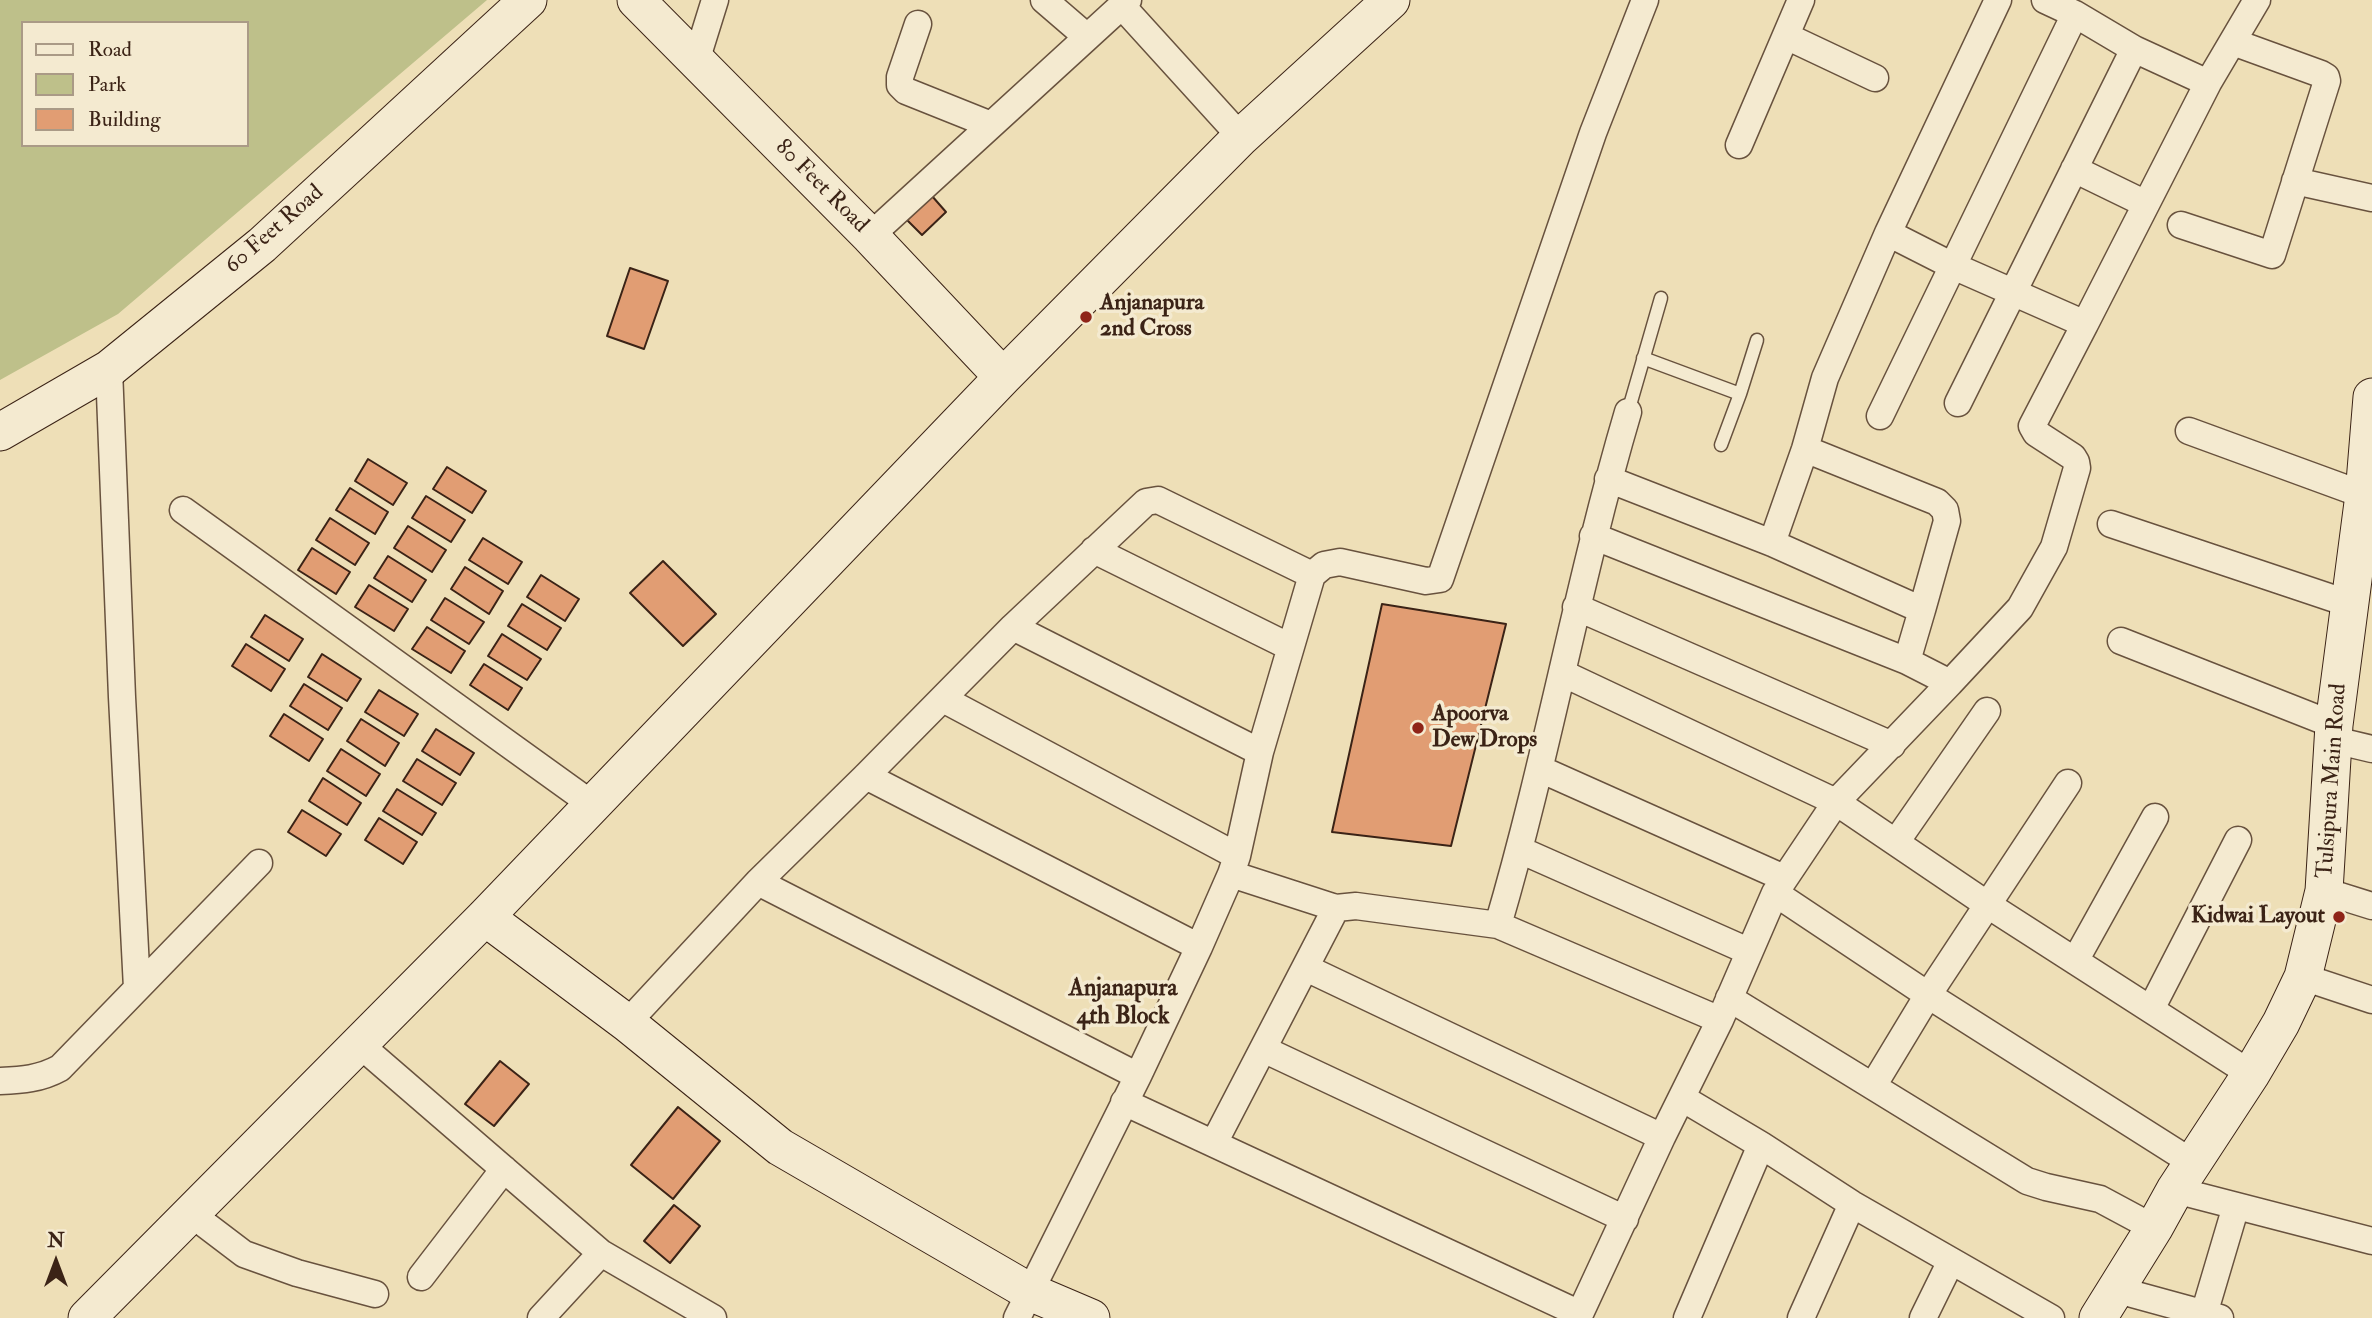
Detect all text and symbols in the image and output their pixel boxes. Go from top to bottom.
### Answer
legend [21,21,248,147]
text: Road [88,36,132,63]
text: Park [88,71,126,98]
text: Building [88,106,161,133]
street label: 80 Feet Road [768,134,874,240]
street label: 60 Feet Road [220,180,330,280]
place label: Anjanapura 2nd Cross [1100,290,1204,344]
marker: Anjanapura 2nd Cross [1078,309,1094,325]
street label: Tulsipura Main Road [2312,683,2354,879]
place label: Apoorva Dew Drops [1432,701,1537,755]
marker: Apoorva Dew Drops [1410,720,1426,736]
place label: Kidwai Layout [2191,903,2325,931]
marker: Kidwai Layout [2331,909,2347,925]
district label: Anjanapura 4th Block [1069,976,1177,1032]
north arrow [21,1227,91,1297]
text: N [47,1229,65,1253]

